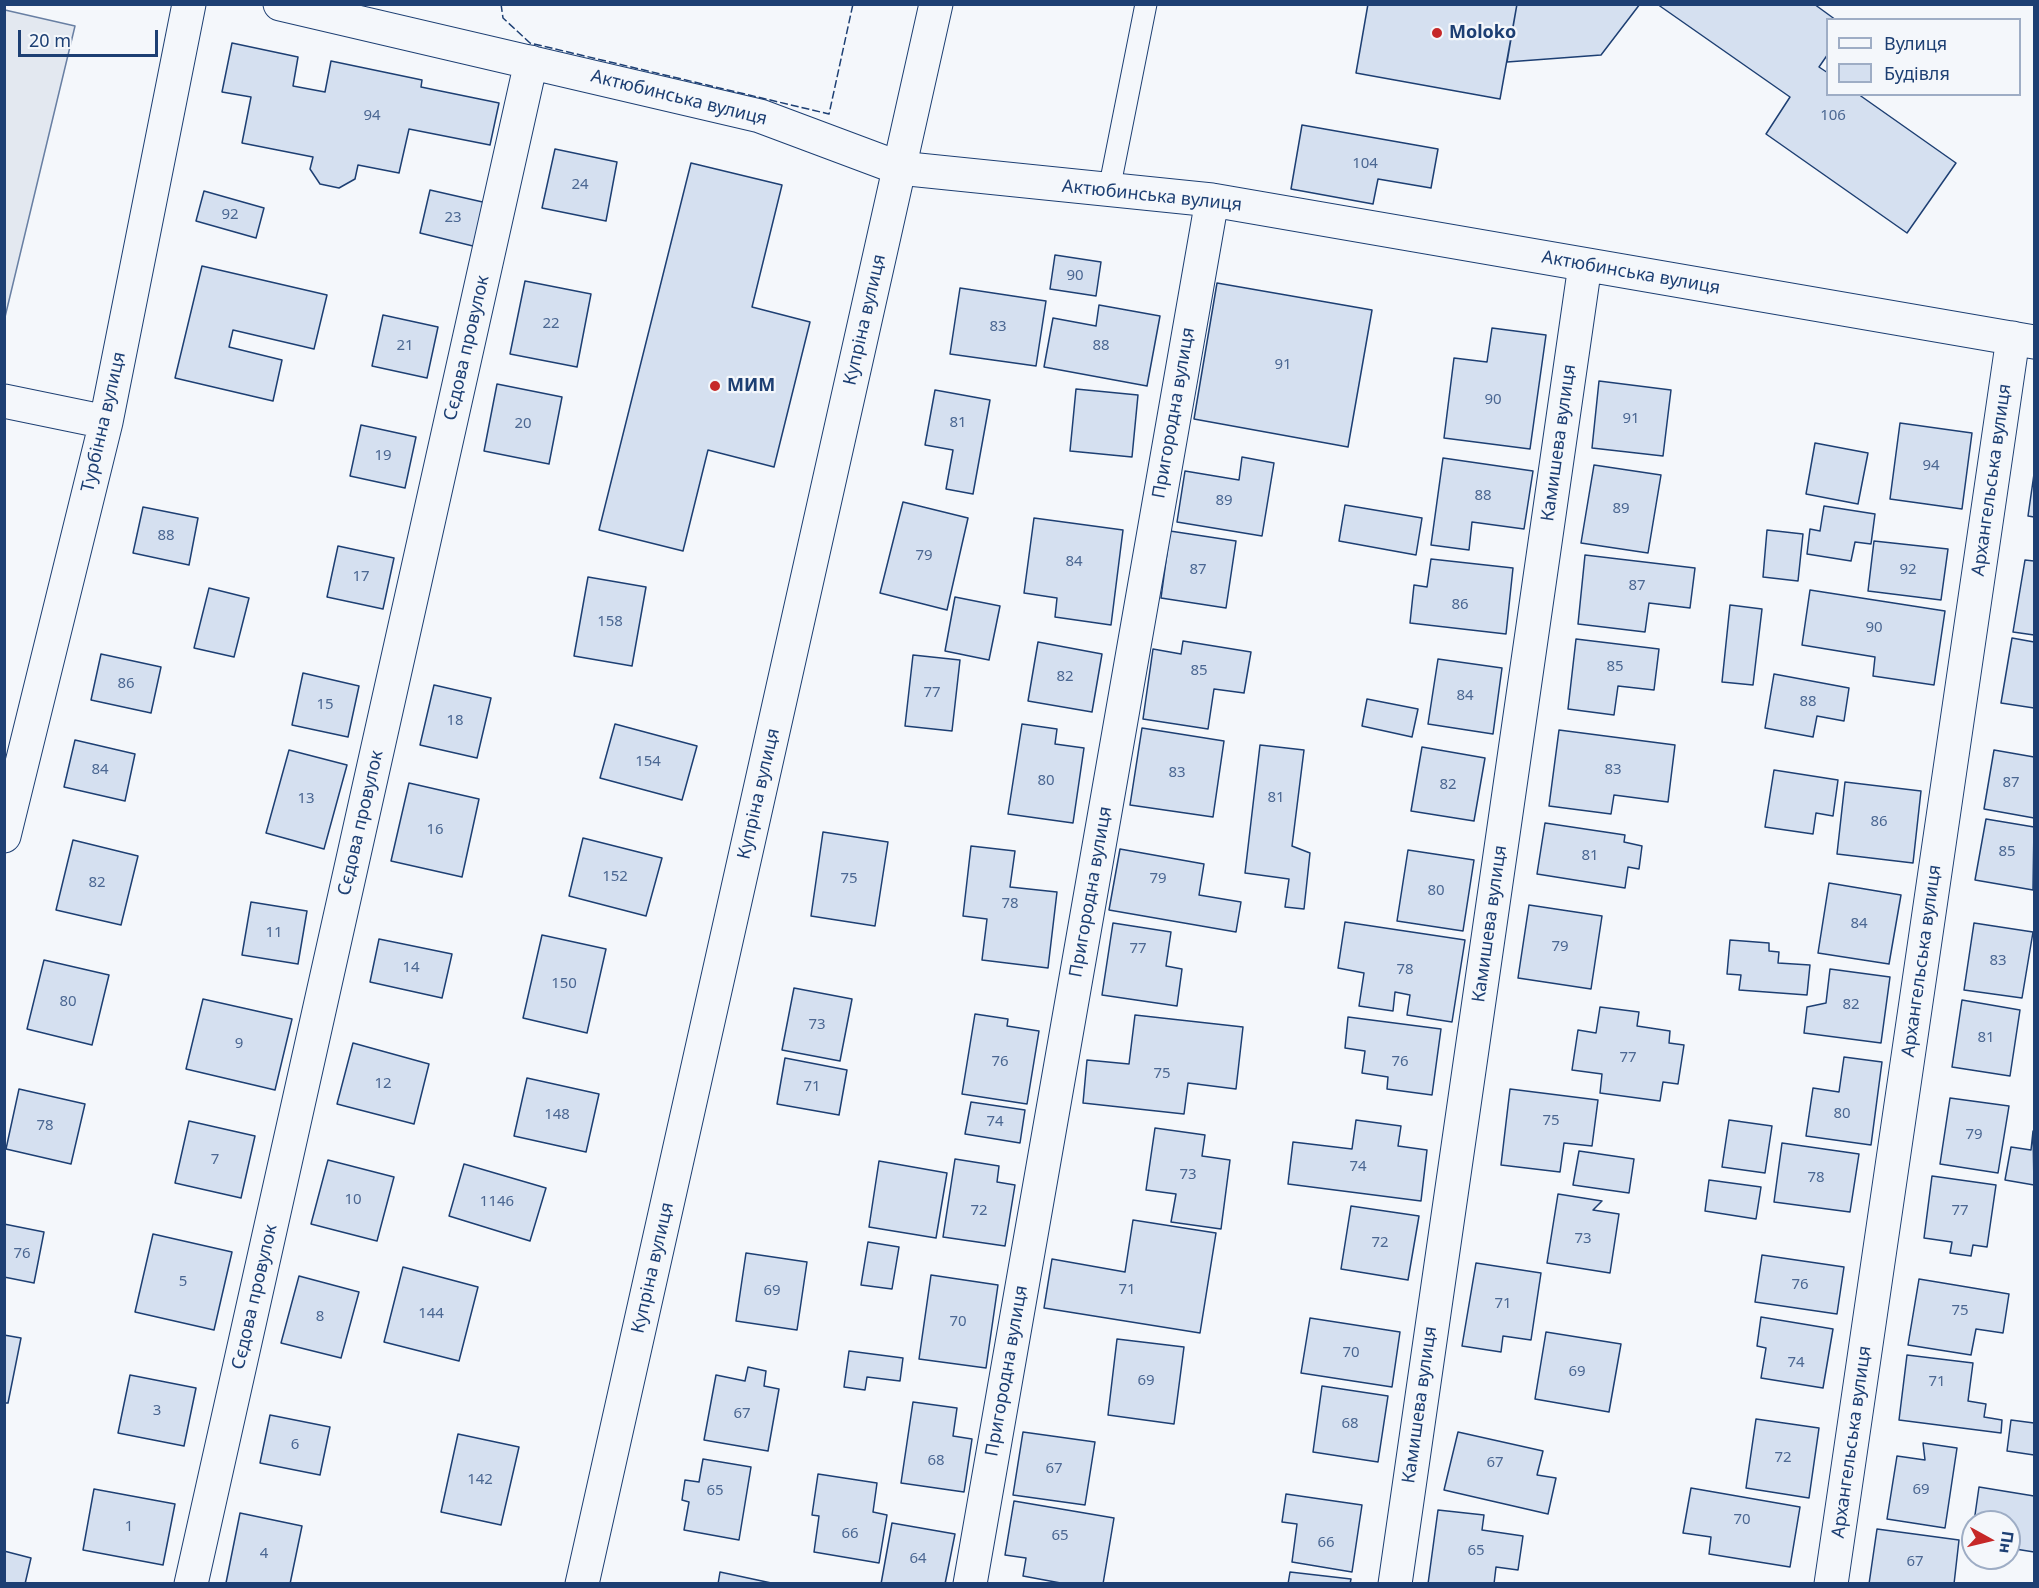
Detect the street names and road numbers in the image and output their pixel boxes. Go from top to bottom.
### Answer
street label: Актюбинська вулиця [589,66,769,130]
street label: Актюбинська вулиця [1061,176,1243,216]
street label: Актюбинська вулиця [1540,247,1722,299]
street label: Купріна вулиця [839,252,891,388]
street label: Сєдова провулок [440,273,494,423]
street label: Пригородна вулиця [1148,326,1200,500]
street label: Турбінна вулиця [77,350,131,494]
street label: Камишева вулиця [1537,363,1581,523]
street label: Архангельська вулиця [1968,382,2016,578]
street label: Купріна вулиця [733,726,785,862]
street label: Сєдова провулок [334,748,388,898]
street label: Пригородна вулиця [1065,805,1117,979]
street label: Камишева вулиця [1468,844,1512,1004]
street label: Архангельська вулиця [1898,863,1946,1059]
street label: Купріна вулиця [627,1200,679,1336]
street label: Сєдова провулок [228,1222,282,1372]
street label: Пригородна вулиця [981,1284,1033,1458]
street label: Камишева вулиця [1398,1325,1442,1485]
street label: Архангельська вулиця [1828,1344,1876,1540]

